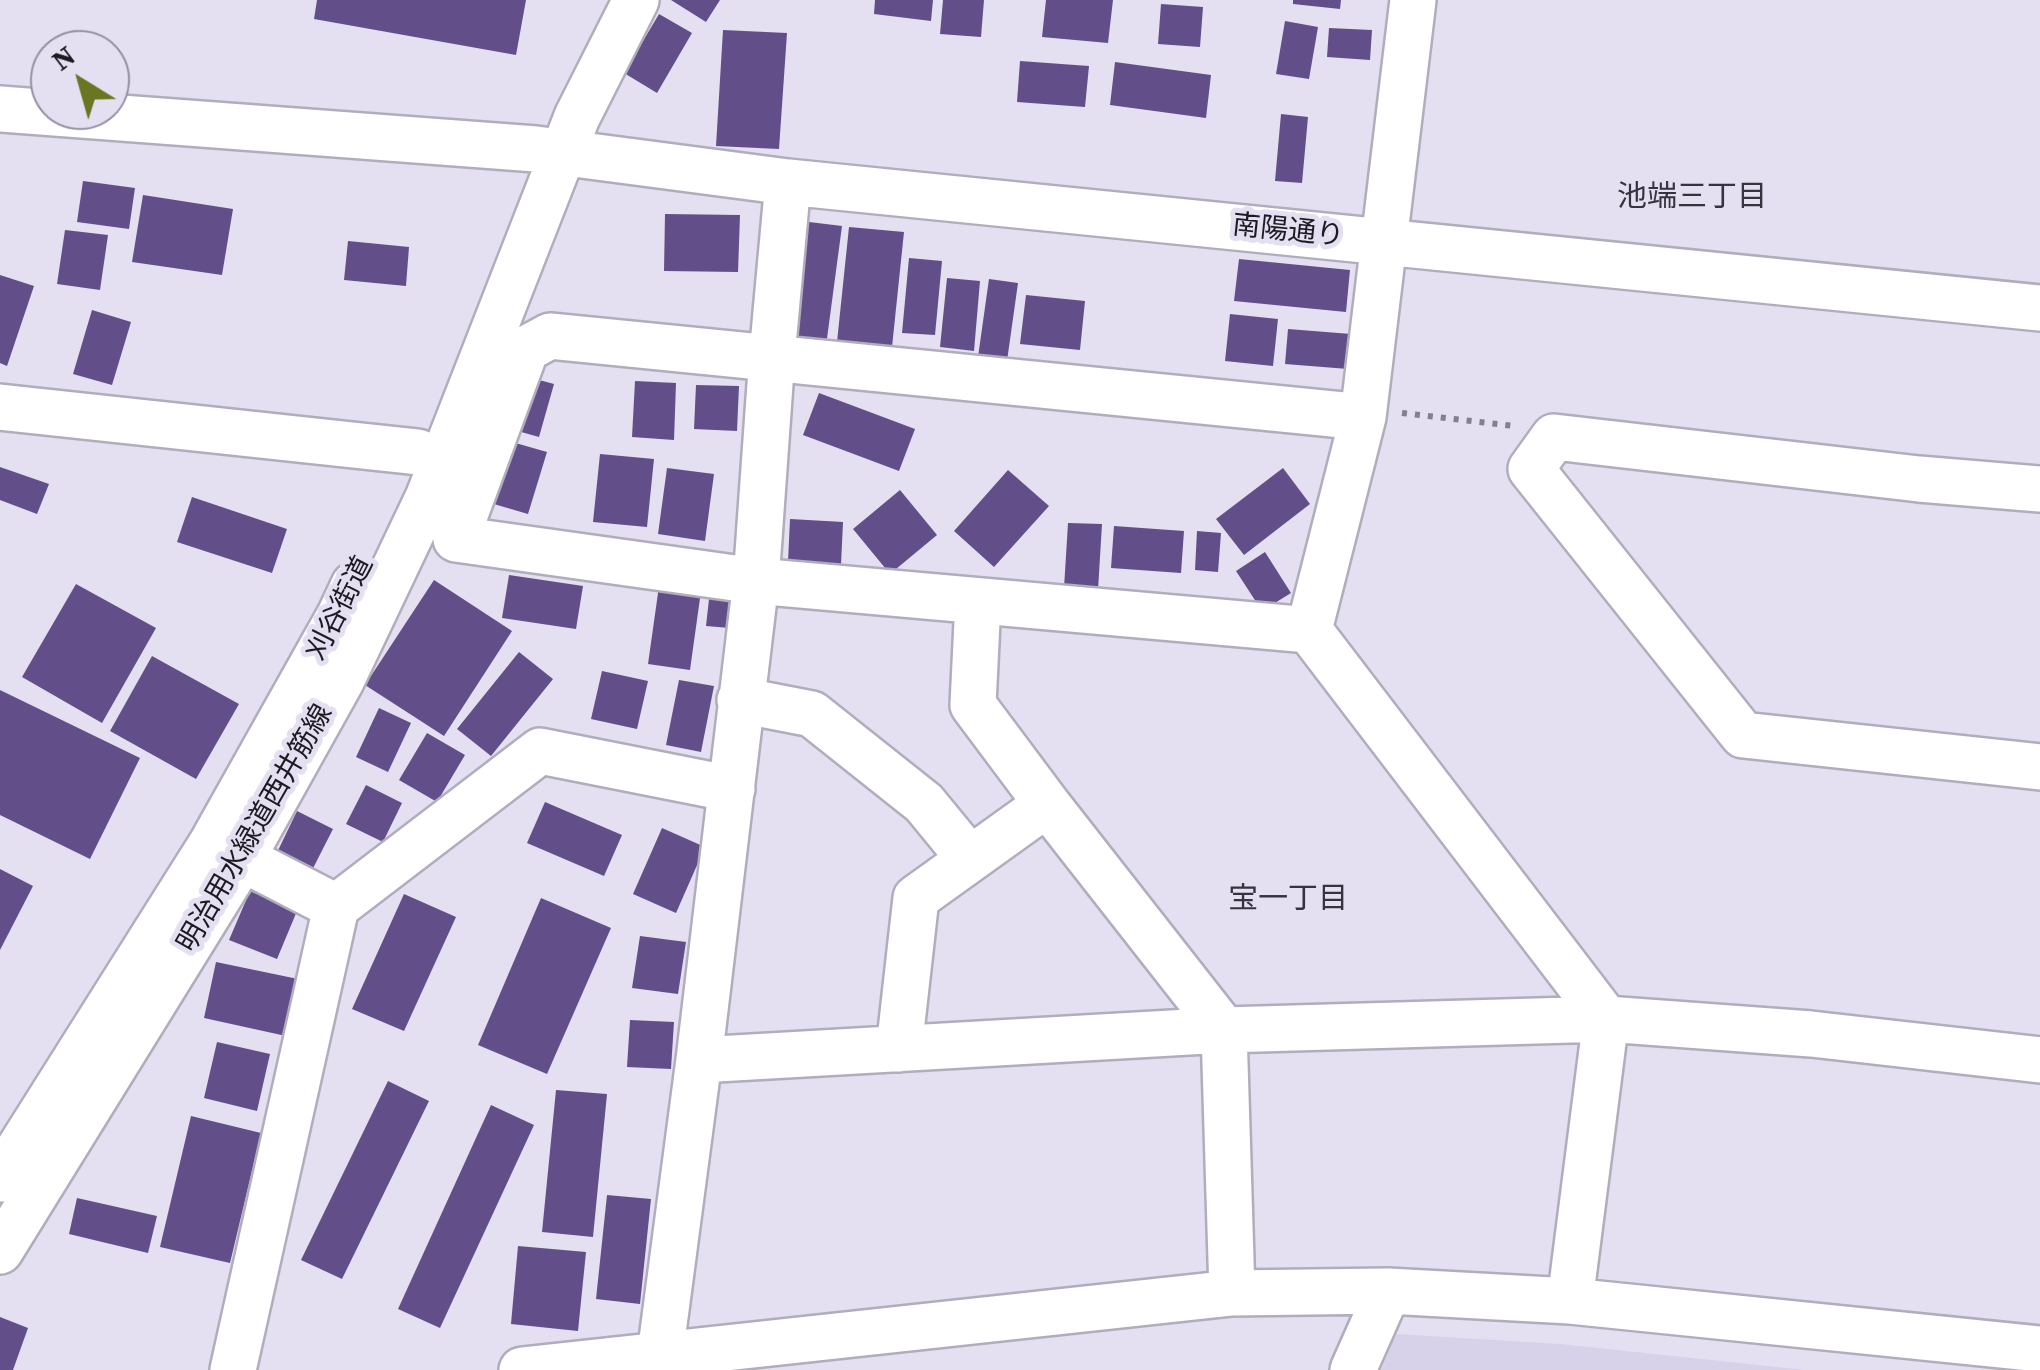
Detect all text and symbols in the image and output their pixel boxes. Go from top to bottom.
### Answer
north arrow [30,30,130,130]
text: N [44,36,83,79]
district label: 池端三丁目 [1617,180,1767,216]
street label: 南陽通り [1231,209,1345,255]
street label: 刈谷街道 [301,551,381,667]
street label: 明治用水緑道西井筋線 [171,699,341,959]
district label: 宝一丁目 [1228,882,1348,918]

